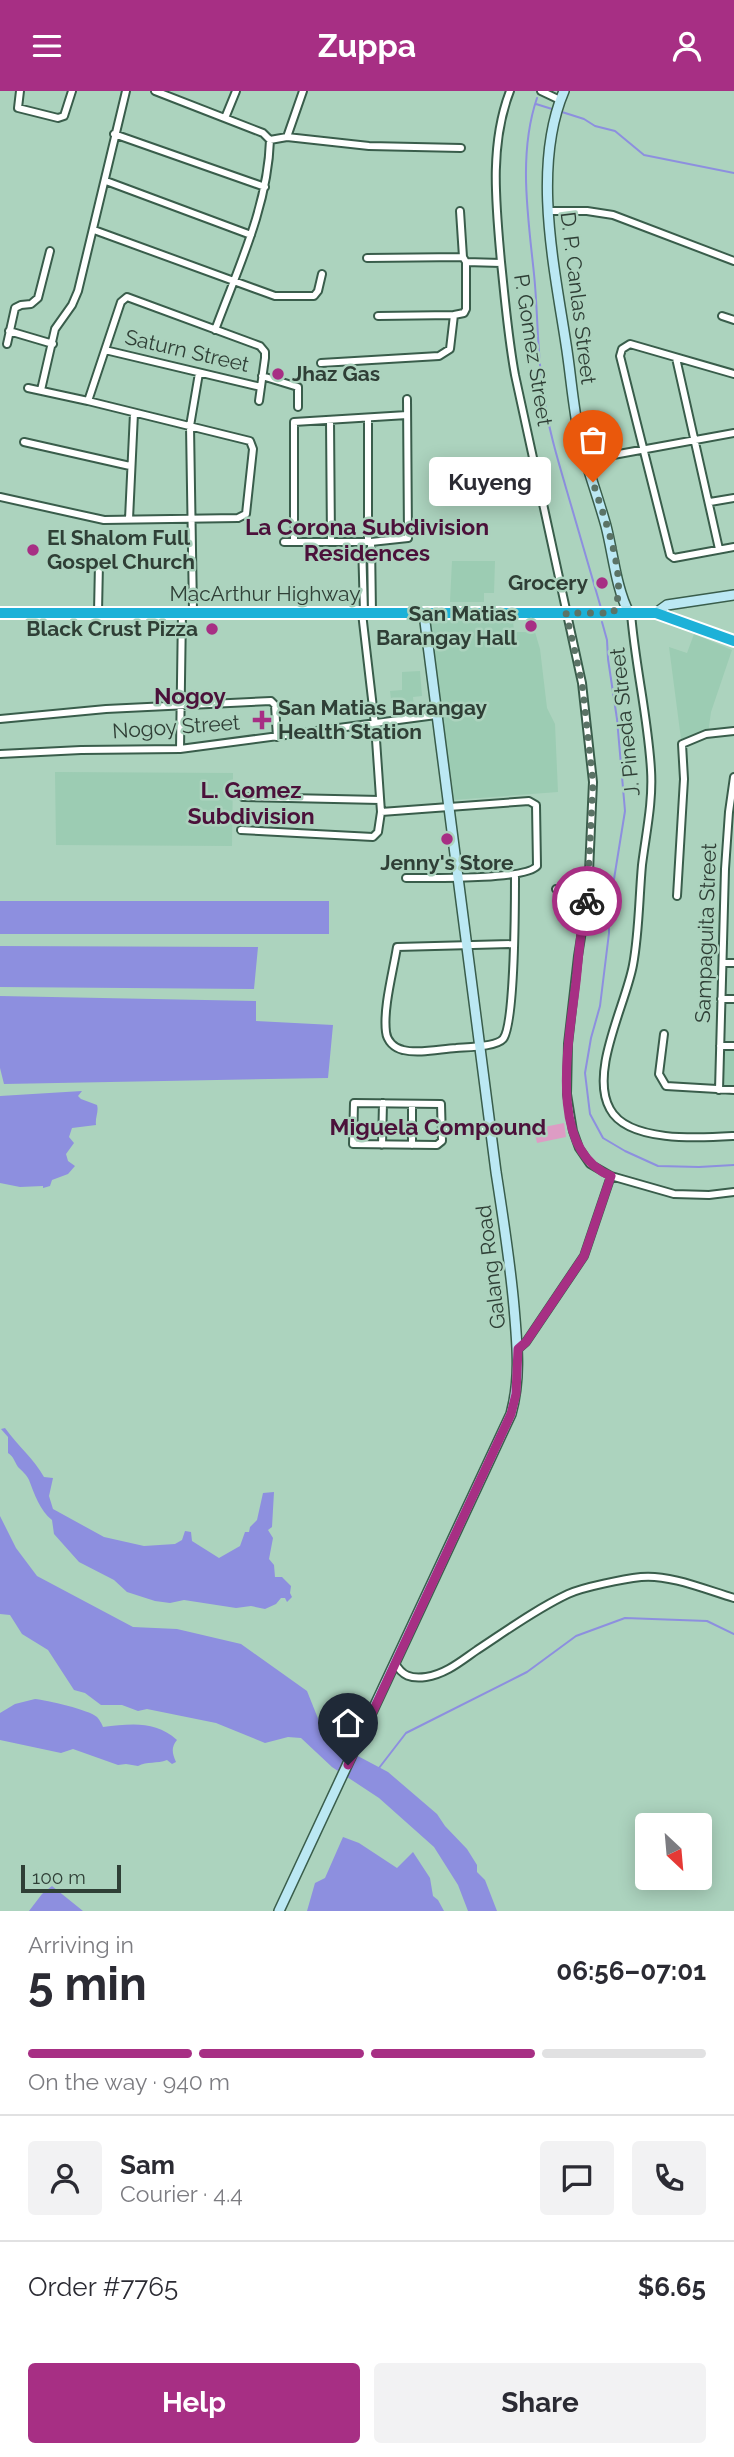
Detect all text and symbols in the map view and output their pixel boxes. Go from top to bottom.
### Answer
icon: menu [28,27,66,65]
text: Zuppa [318,27,416,64]
icon: person [668,27,706,65]
street label: D. P. Canlas Street [556,210,601,386]
street label: P. Gomez Street [509,272,558,428]
street label: Saturn Street [123,324,252,377]
place label: Jhaz Gas [292,361,380,386]
marker: Jhaz Gas [270,366,286,382]
pin [563,410,623,482]
icon: bag [574,421,612,459]
callout: Kuyeng [428,457,551,507]
text: Kuyeng [448,468,532,495]
district label: La Corona Subdivision Residences [245,513,489,566]
place label: El Shalom Full Gospel Church [47,525,195,574]
marker: El Shalom Full Gospel Church [25,542,41,558]
place label: Grocery [508,570,588,595]
marker: Grocery [594,575,610,591]
street label: MacArthur Highway [169,581,361,606]
place label: San Matias Barangay Hall [376,601,517,650]
place label: Black Crust Pizza [26,616,198,641]
marker: San Matias Barangay Hall [523,618,539,634]
marker: Black Crust Pizza [204,621,220,637]
street label: J. Pineda Street [604,646,645,798]
district label: Nogoy [154,682,226,709]
place label: San Matias Barangay Health Station [278,695,488,744]
street label: Nogoy Street [111,710,241,743]
marker: San Matias Barangay Health Station [252,710,272,730]
district label: L. Gomez Subdivision [187,776,315,829]
marker: Jenny's Store [439,831,455,847]
street label: Sampaguita Street [690,843,721,1023]
place label: Jenny's Store [380,850,514,875]
courier [552,866,622,936]
icon: bike [568,882,606,920]
district label: Miguela Compound [330,1113,546,1140]
street label: Galang Road [471,1204,511,1330]
pin [318,1693,378,1765]
icon: home [329,1704,367,1742]
north arrow [635,1813,712,1890]
map controls [635,1813,712,1890]
scale bar [21,1862,121,1894]
text: 100 m [32,1866,86,1888]
text: Arriving in [28,1931,134,1958]
text: 06:56–07:01 [556,1956,706,1986]
text: 5 min [28,1957,147,2011]
text: On the way · 940 m [28,2068,230,2095]
button: person [28,2141,102,2215]
button: chat [540,2141,614,2215]
button: phone [632,2141,706,2215]
text: Sam [120,2150,175,2180]
text: Courier · 4.4 [120,2180,243,2207]
text: Order #7765 [28,2272,178,2302]
text: $6.65 [638,2272,706,2302]
button: Help [28,2363,360,2443]
button: Share [374,2363,706,2443]

